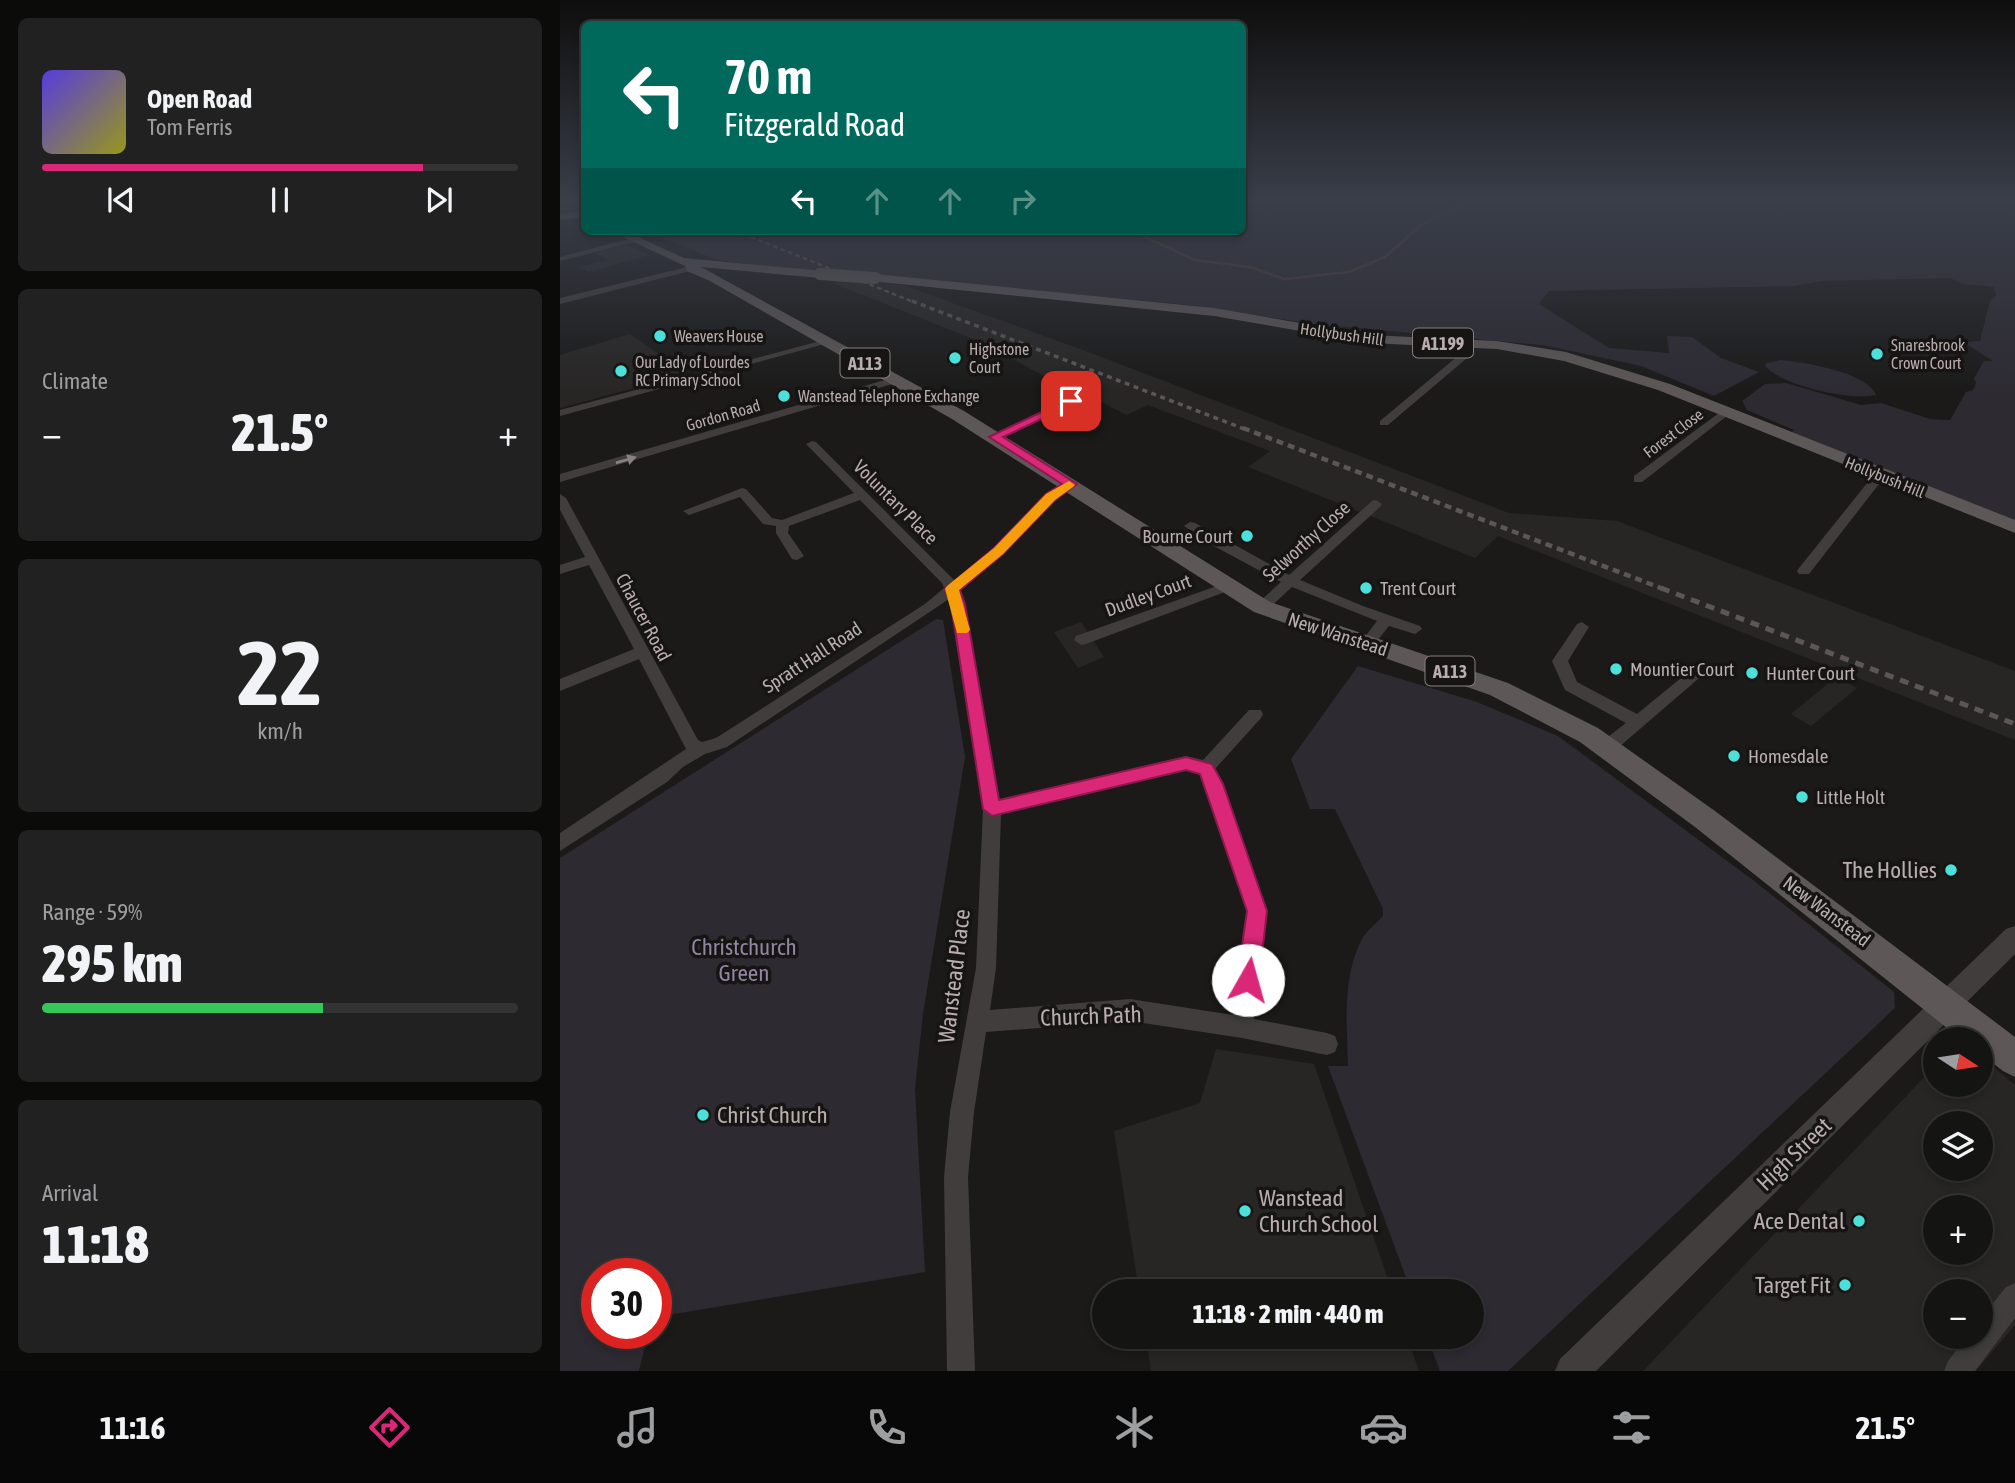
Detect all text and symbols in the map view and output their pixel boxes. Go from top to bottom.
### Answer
text: 70 m [724,48,812,104]
icon: left [609,49,700,140]
text: Open Road [147,84,252,114]
text: Fitzgerald Road [724,106,905,143]
text: Tom Ferris [147,114,232,140]
icon: previous [102,181,140,219]
icon: pause [261,181,299,219]
icon: next [420,181,458,219]
icon: left [785,182,823,220]
icon: ahead [858,182,896,220]
icon: ahead [931,182,969,220]
icon: right [1004,182,1042,220]
street label: Hollybush Hill [1299,319,1386,350]
place label: Weavers House [674,327,764,345]
marker: Weavers House [652,328,668,344]
road number: A1199 [1413,328,1473,358]
place label: Snaresbrook Crown Court [1891,336,1965,372]
place label: Highstone Court [969,340,1029,376]
marker: Snaresbrook Crown Court [1869,346,1885,362]
road number: A113 [840,348,890,377]
marker: Highstone Court [947,350,963,366]
place label: Our Lady of Lourdes RC Primary School [635,353,750,390]
marker: Our Lady of Lourdes RC Primary School [613,363,629,379]
text: Climate [42,368,108,394]
pin [1041,371,1101,431]
icon: arrive [1052,382,1090,420]
place label: Wanstead Telephone Exchange [798,387,979,406]
marker: Wanstead Telephone Exchange [776,388,792,404]
street label: Gordon Road [684,396,762,434]
text: 21.5° [232,402,328,462]
street label: Forest Close [1640,405,1706,461]
text: − [42,411,62,454]
text: + [498,411,518,454]
street label: Hollybush Hill [1842,453,1928,502]
one-way arrow [615,454,636,464]
street label: Voluntary Place [849,455,943,549]
street label: Selworthy Close [1258,496,1354,586]
place label: Bourne Court [1142,525,1233,547]
marker: Bourne Court [1239,528,1255,544]
street label: Chaucer Road [612,569,676,665]
street label: Dudley Court [1102,569,1194,621]
place label: Trent Court [1380,577,1456,599]
marker: Trent Court [1358,580,1374,596]
street label: New Wanstead [1285,608,1391,660]
street label: Spratt Hall Road [758,617,866,697]
text: 22 [237,620,323,724]
road number: A113 [1426,656,1474,686]
place label: Mountier Court [1630,658,1734,680]
marker: Mountier Court [1608,661,1624,677]
place label: Hunter Court [1766,662,1855,684]
marker: Hunter Court [1744,665,1760,681]
text: km/h [257,718,303,744]
place label: Homesdale [1748,745,1828,767]
marker: Homesdale [1726,748,1742,764]
place label: Little Holt [1816,786,1885,808]
marker: Little Holt [1794,789,1810,805]
place label: The Hollies [1842,857,1937,883]
marker: The Hollies [1943,862,1959,878]
street label: New Wanstead [1779,871,1875,951]
text: Range · 59% [42,899,142,925]
street label: Wanstead Place [933,908,975,1044]
text: 295 km [42,933,183,993]
park label: Christchurch Green [691,934,797,986]
position arrow [1211,943,1285,1017]
street label: Church Path [1040,1001,1142,1031]
north arrow [1923,1027,1993,1097]
map controls [1923,1027,1993,1349]
place label: Christ Church [717,1102,828,1128]
marker: Christ Church [695,1107,711,1123]
button: layers [1923,1111,1993,1181]
street label: High Street [1751,1112,1837,1196]
text: Arrival [42,1180,98,1206]
place label: Wanstead Church School [1259,1185,1378,1237]
button: + [1923,1195,1993,1265]
marker: Wanstead Church School [1237,1203,1253,1219]
place label: Ace Dental [1754,1208,1845,1234]
marker: Ace Dental [1851,1213,1867,1229]
text: 11:18 [42,1214,149,1274]
speed limit sign: 30 [581,1258,672,1349]
place label: Target Fit [1755,1272,1831,1298]
marker: Target Fit [1837,1277,1853,1293]
button: − [1923,1279,1993,1349]
text: 11:18 · 2 min · 440 m [1193,1299,1383,1329]
icon: directions [365,1403,414,1452]
icon: music [613,1403,662,1452]
icon: phone [862,1403,911,1452]
icon: climate [1110,1403,1159,1452]
icon: car [1359,1403,1408,1452]
icon: filters [1607,1403,1656,1452]
text: 11:16 [100,1409,166,1446]
text: 21.5° [1856,1409,1915,1446]

